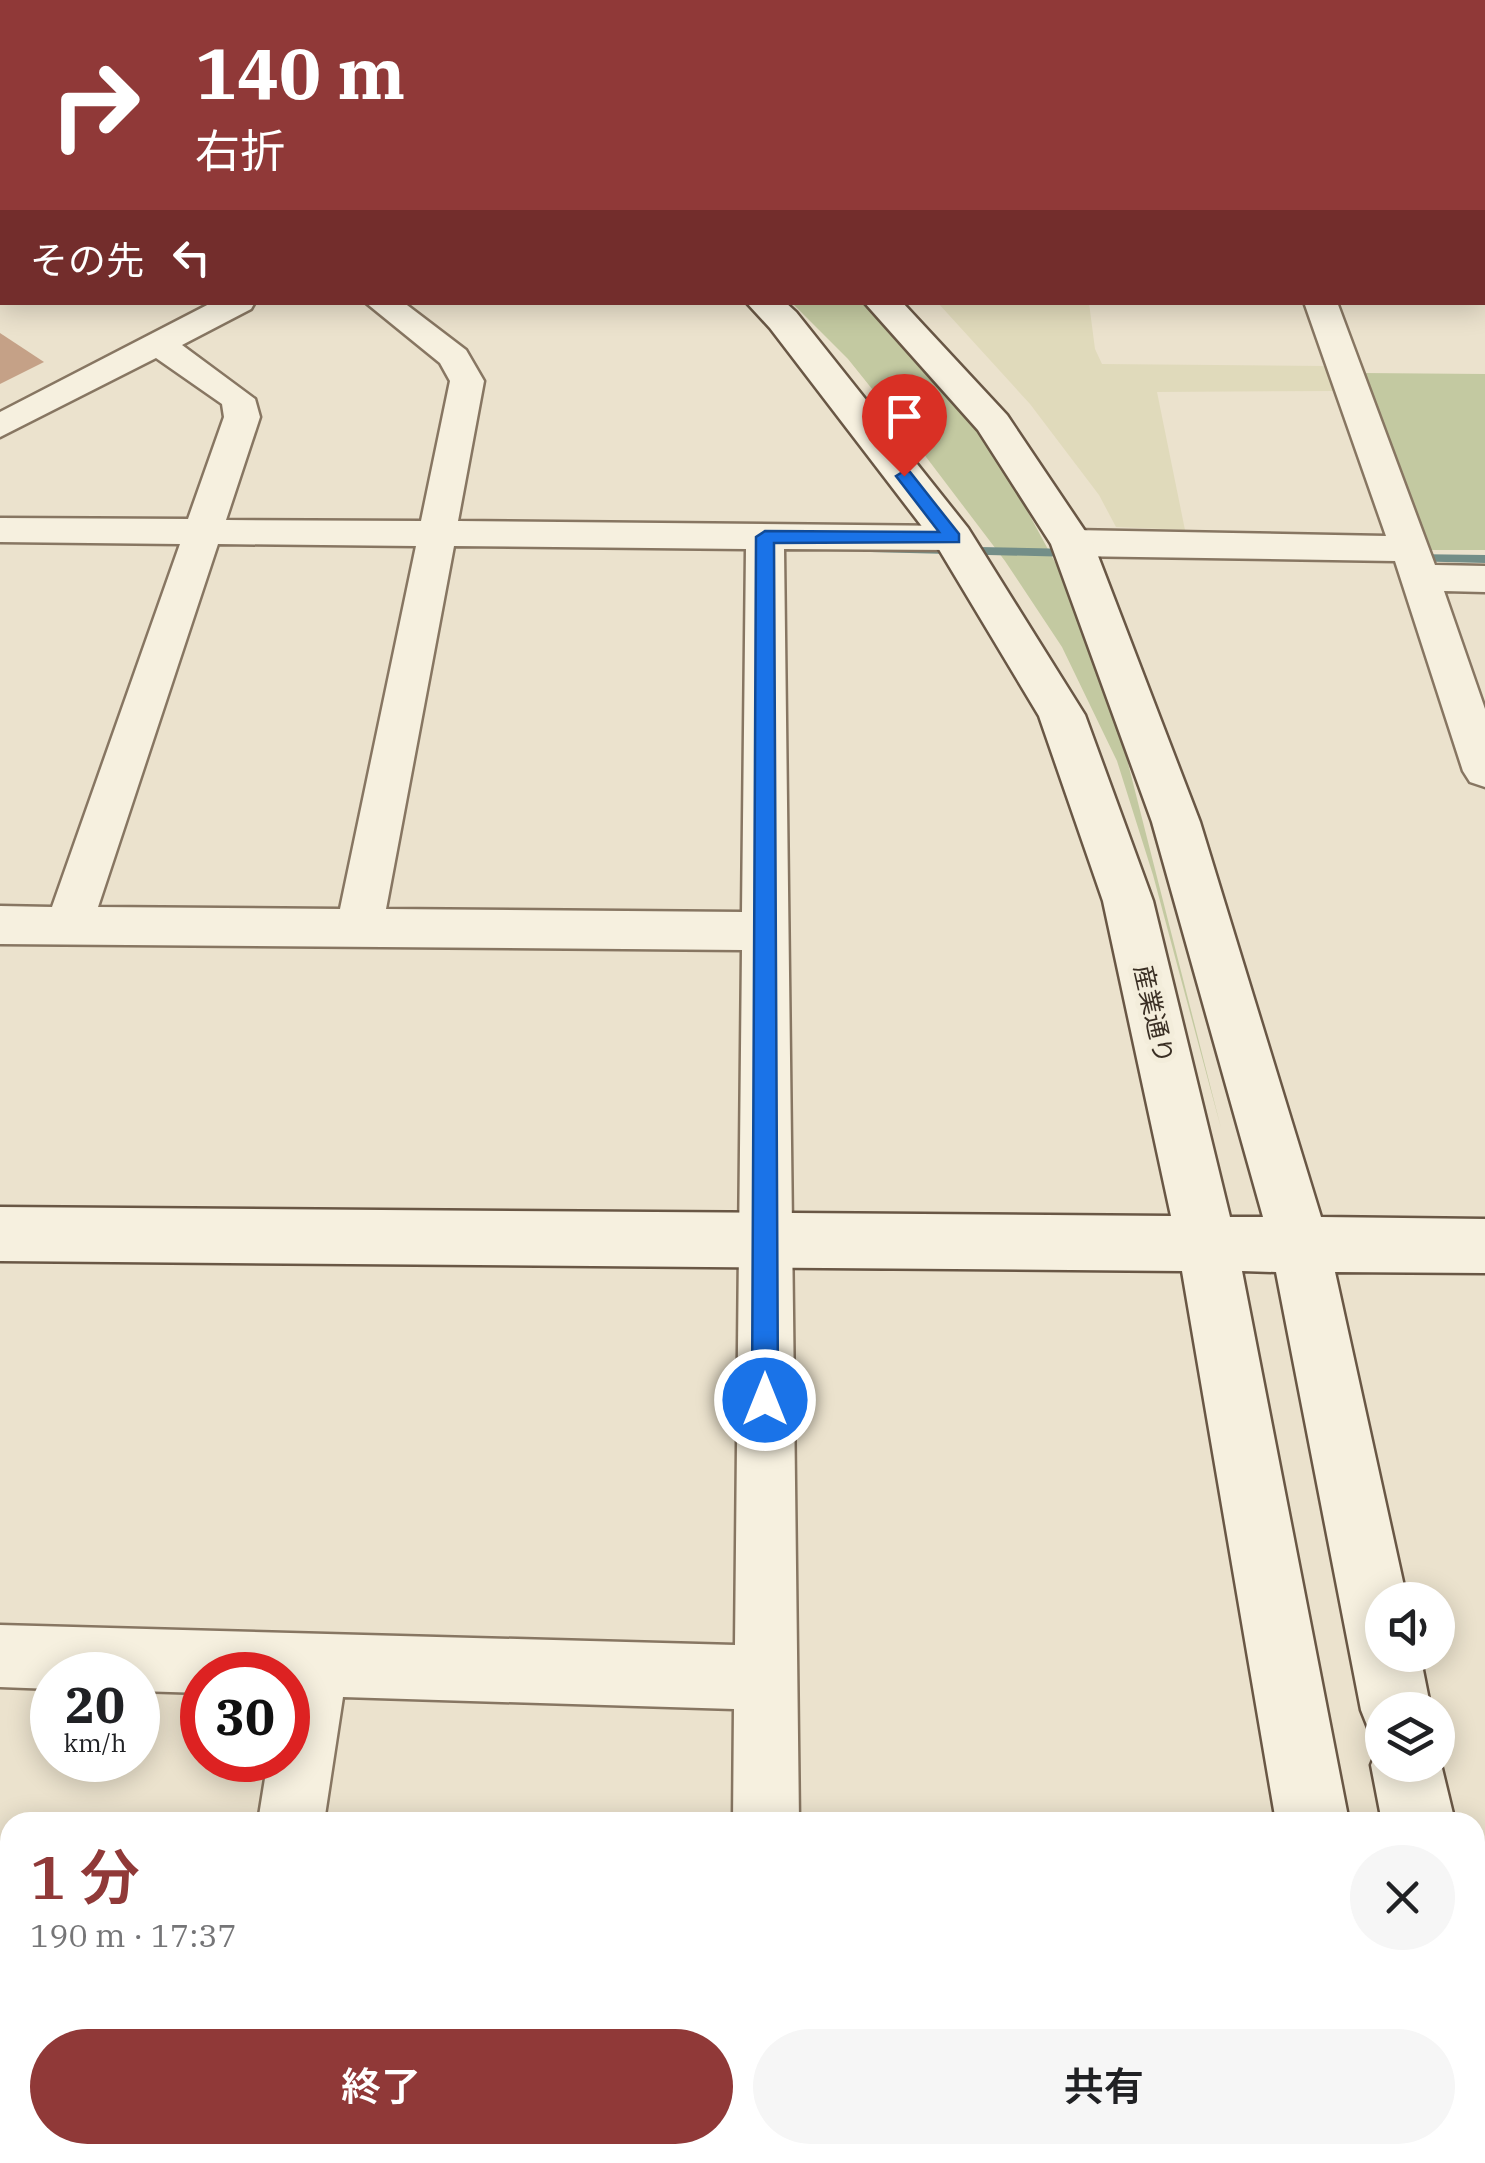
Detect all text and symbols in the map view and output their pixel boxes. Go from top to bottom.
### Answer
text: 140 m [195,27,405,118]
icon: right [30,40,160,170]
text: 右折 [195,121,285,179]
icon: left [164,230,219,285]
text: その先 [30,235,144,284]
pin [862,374,947,477]
icon: arrive [877,389,932,444]
street label: 産業通り [1127,961,1182,1066]
position arrow [713,1348,817,1452]
map controls [1365,1582,1455,1782]
button: sound [1365,1582,1455,1672]
speed limit sign: 30 [180,1652,310,1782]
text: 20 [65,1672,125,1737]
button: layers [1365,1692,1455,1782]
text: km/h [63,1726,127,1759]
text: 1 分 [30,1837,140,1916]
button: close [1350,1845,1455,1950]
text: 190 m · 17:37 [30,1914,237,1956]
button: 終了 [30,2029,733,2144]
button: 共有 [753,2029,1455,2144]

